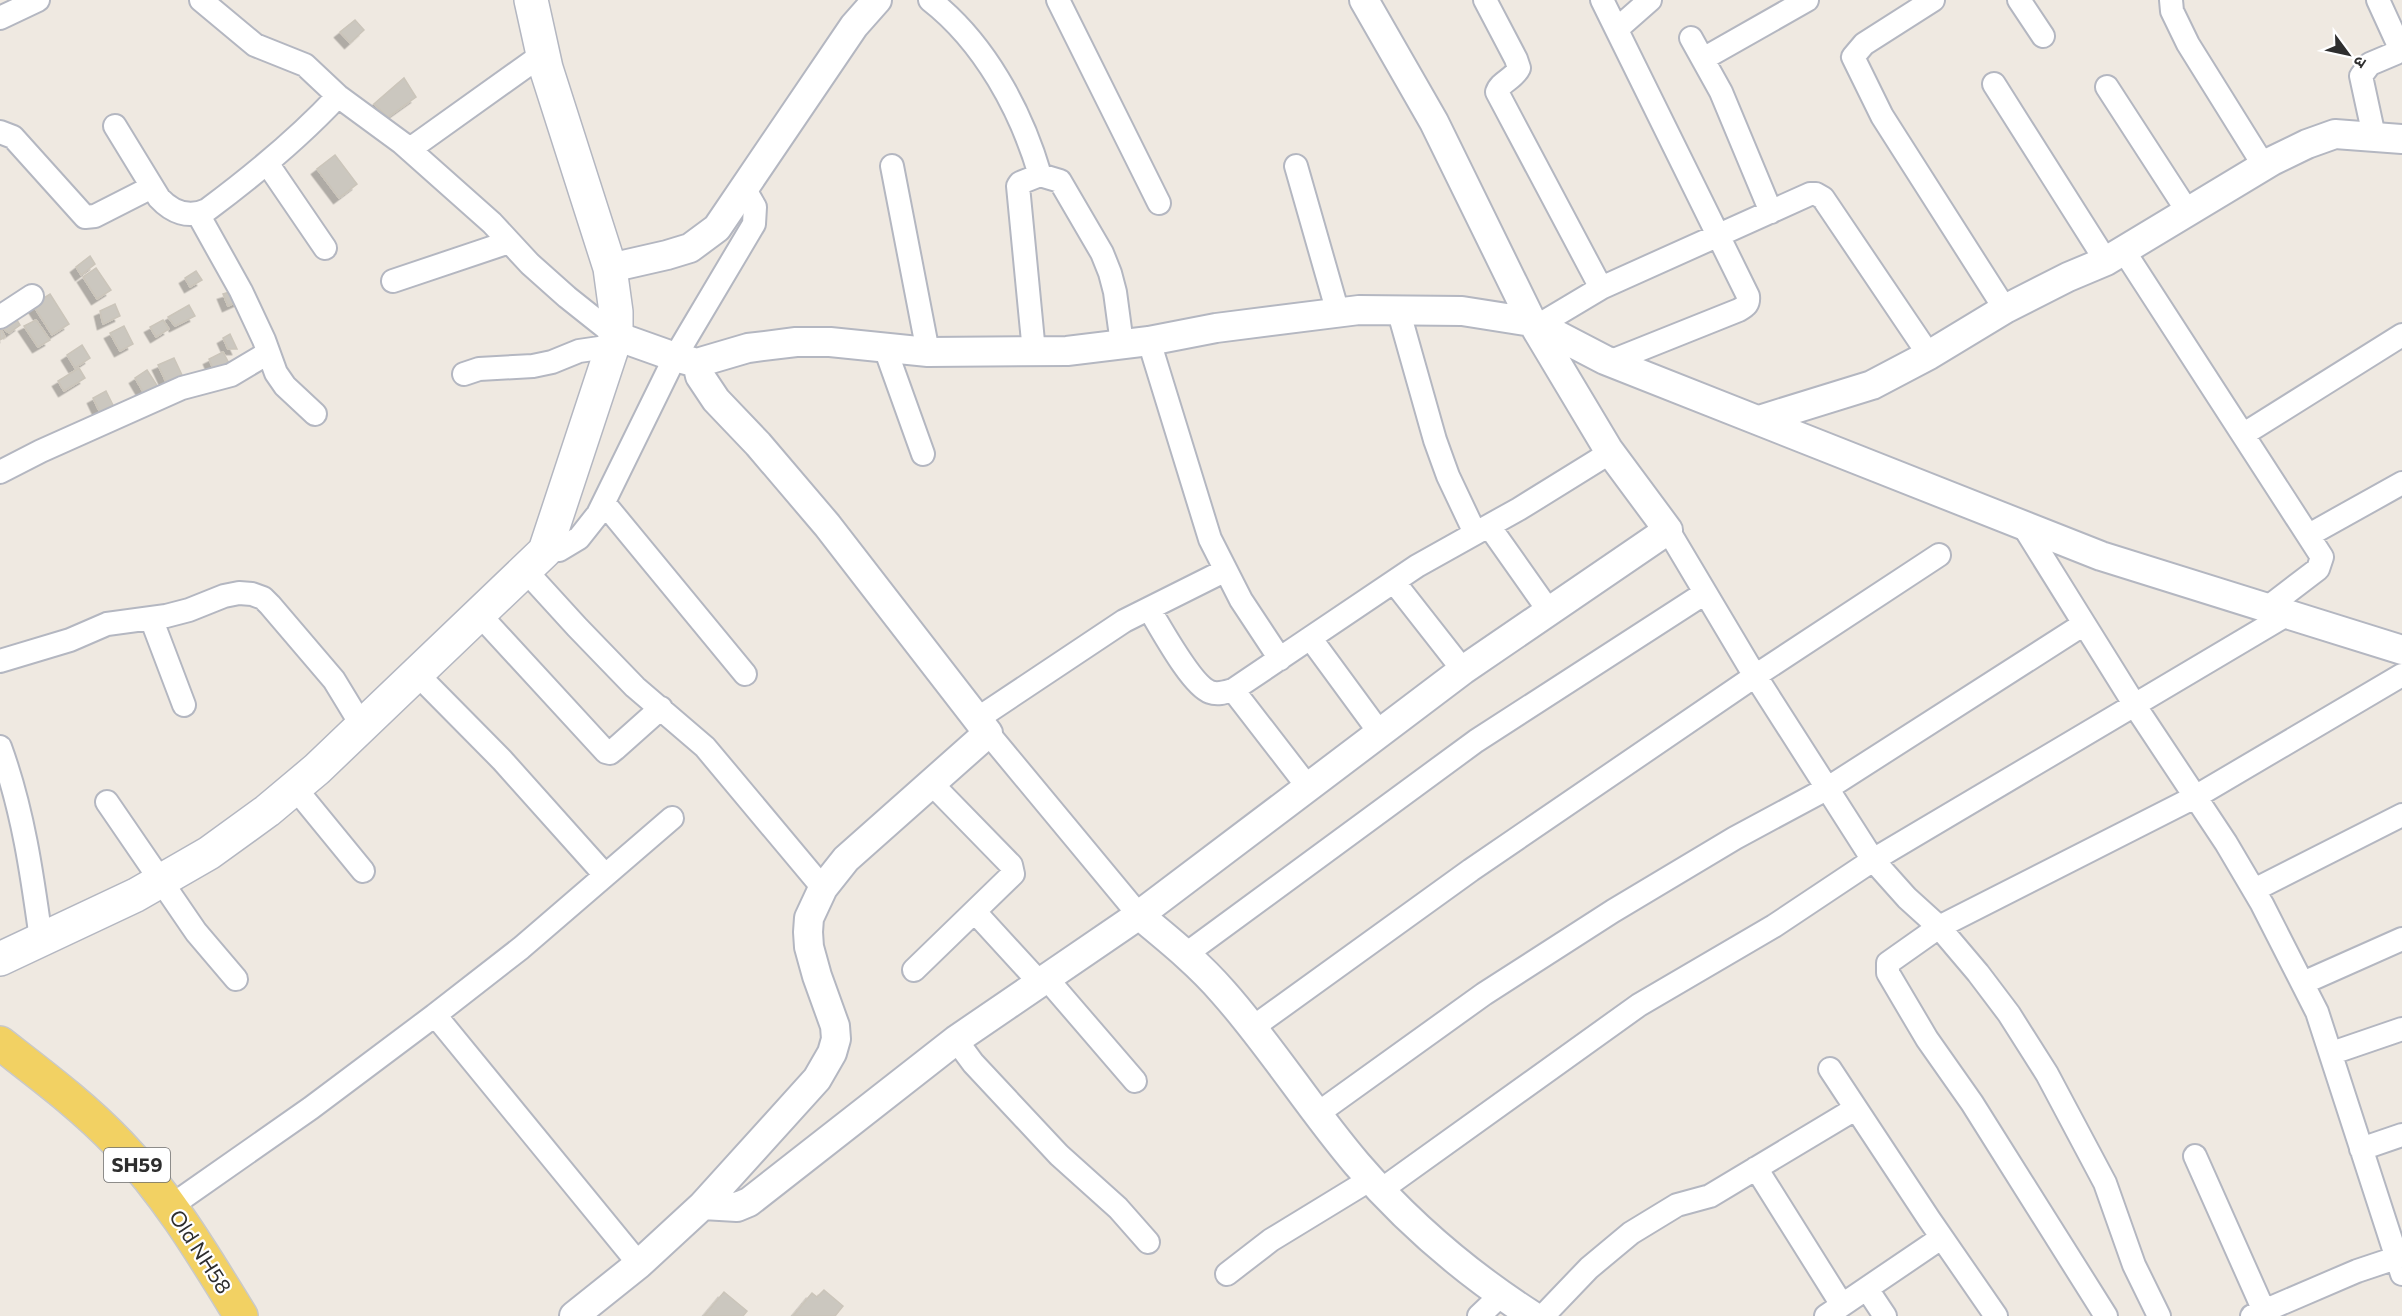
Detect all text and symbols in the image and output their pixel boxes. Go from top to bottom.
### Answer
north arrow [2318,24,2378,84]
text: उ [2350,53,2372,72]
road number: SH59 [104,1148,170,1182]
street label: Old NH58 [165,1205,238,1298]

